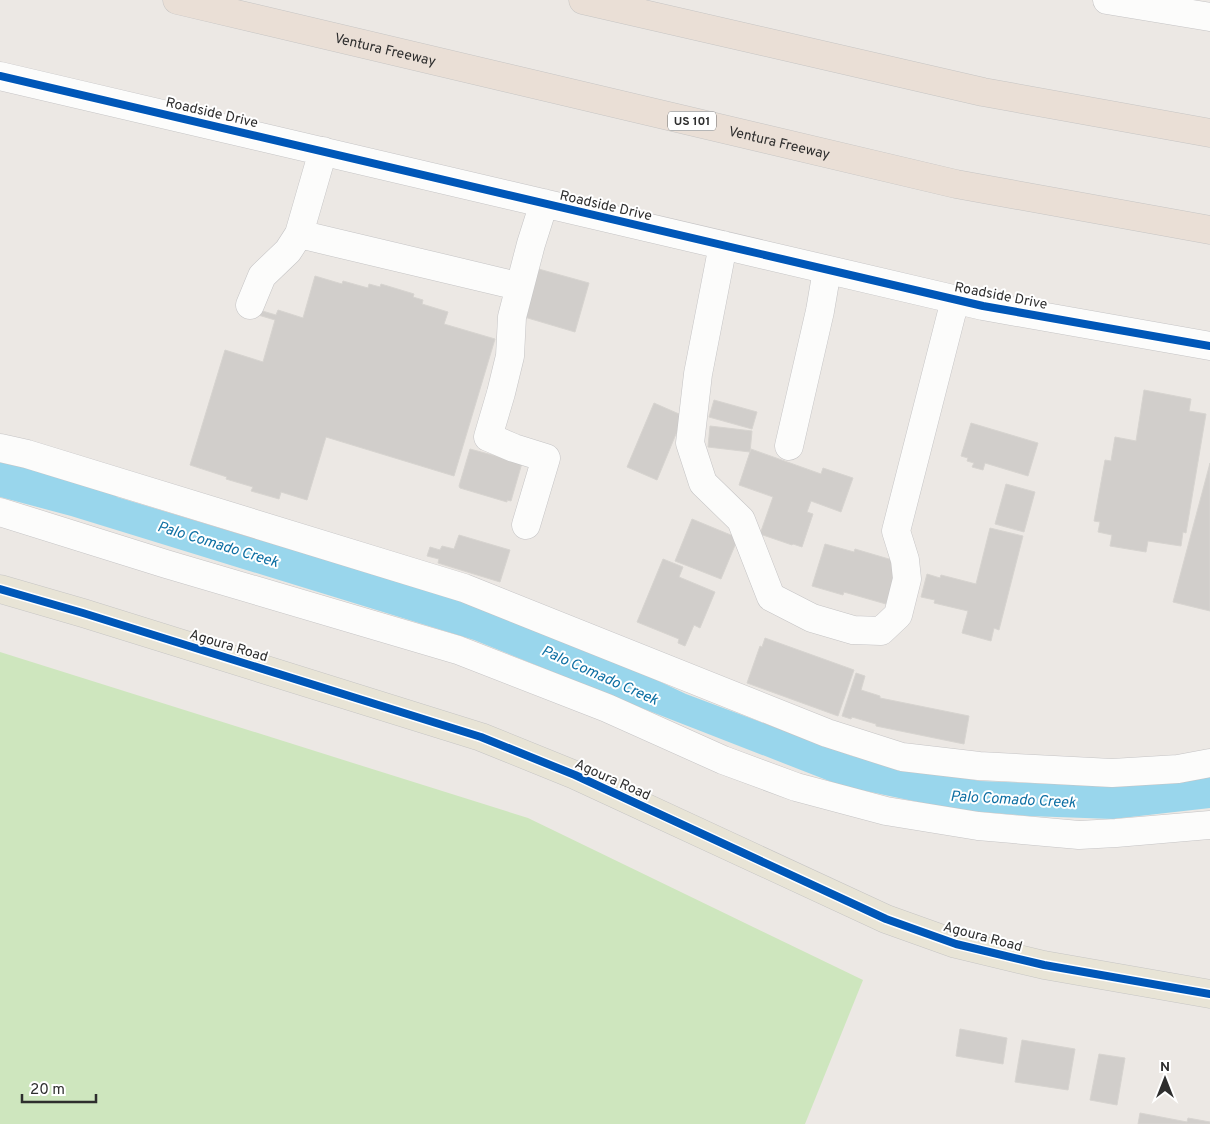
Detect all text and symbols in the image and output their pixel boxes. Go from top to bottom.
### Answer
street label: Ventura Freeway [332,30,437,71]
street label: Roadside Drive [164,95,260,132]
road number: US 101 [668,112,716,130]
street label: Ventura Freeway [727,124,832,164]
street label: Roadside Drive [558,188,654,225]
street label: Roadside Drive [953,279,1049,314]
water label: Palo Comado Creek [155,518,281,573]
street label: Agoura Road [187,626,270,666]
water label: Palo Comado Creek [538,642,661,711]
street label: Agoura Road [572,756,653,805]
water label: Palo Comado Creek [950,788,1077,813]
street label: Agoura Road [941,919,1024,956]
north arrow [1140,1054,1190,1104]
text: N [1160,1059,1170,1076]
scale bar [22,1072,96,1104]
text: 20 m [30,1081,65,1100]

